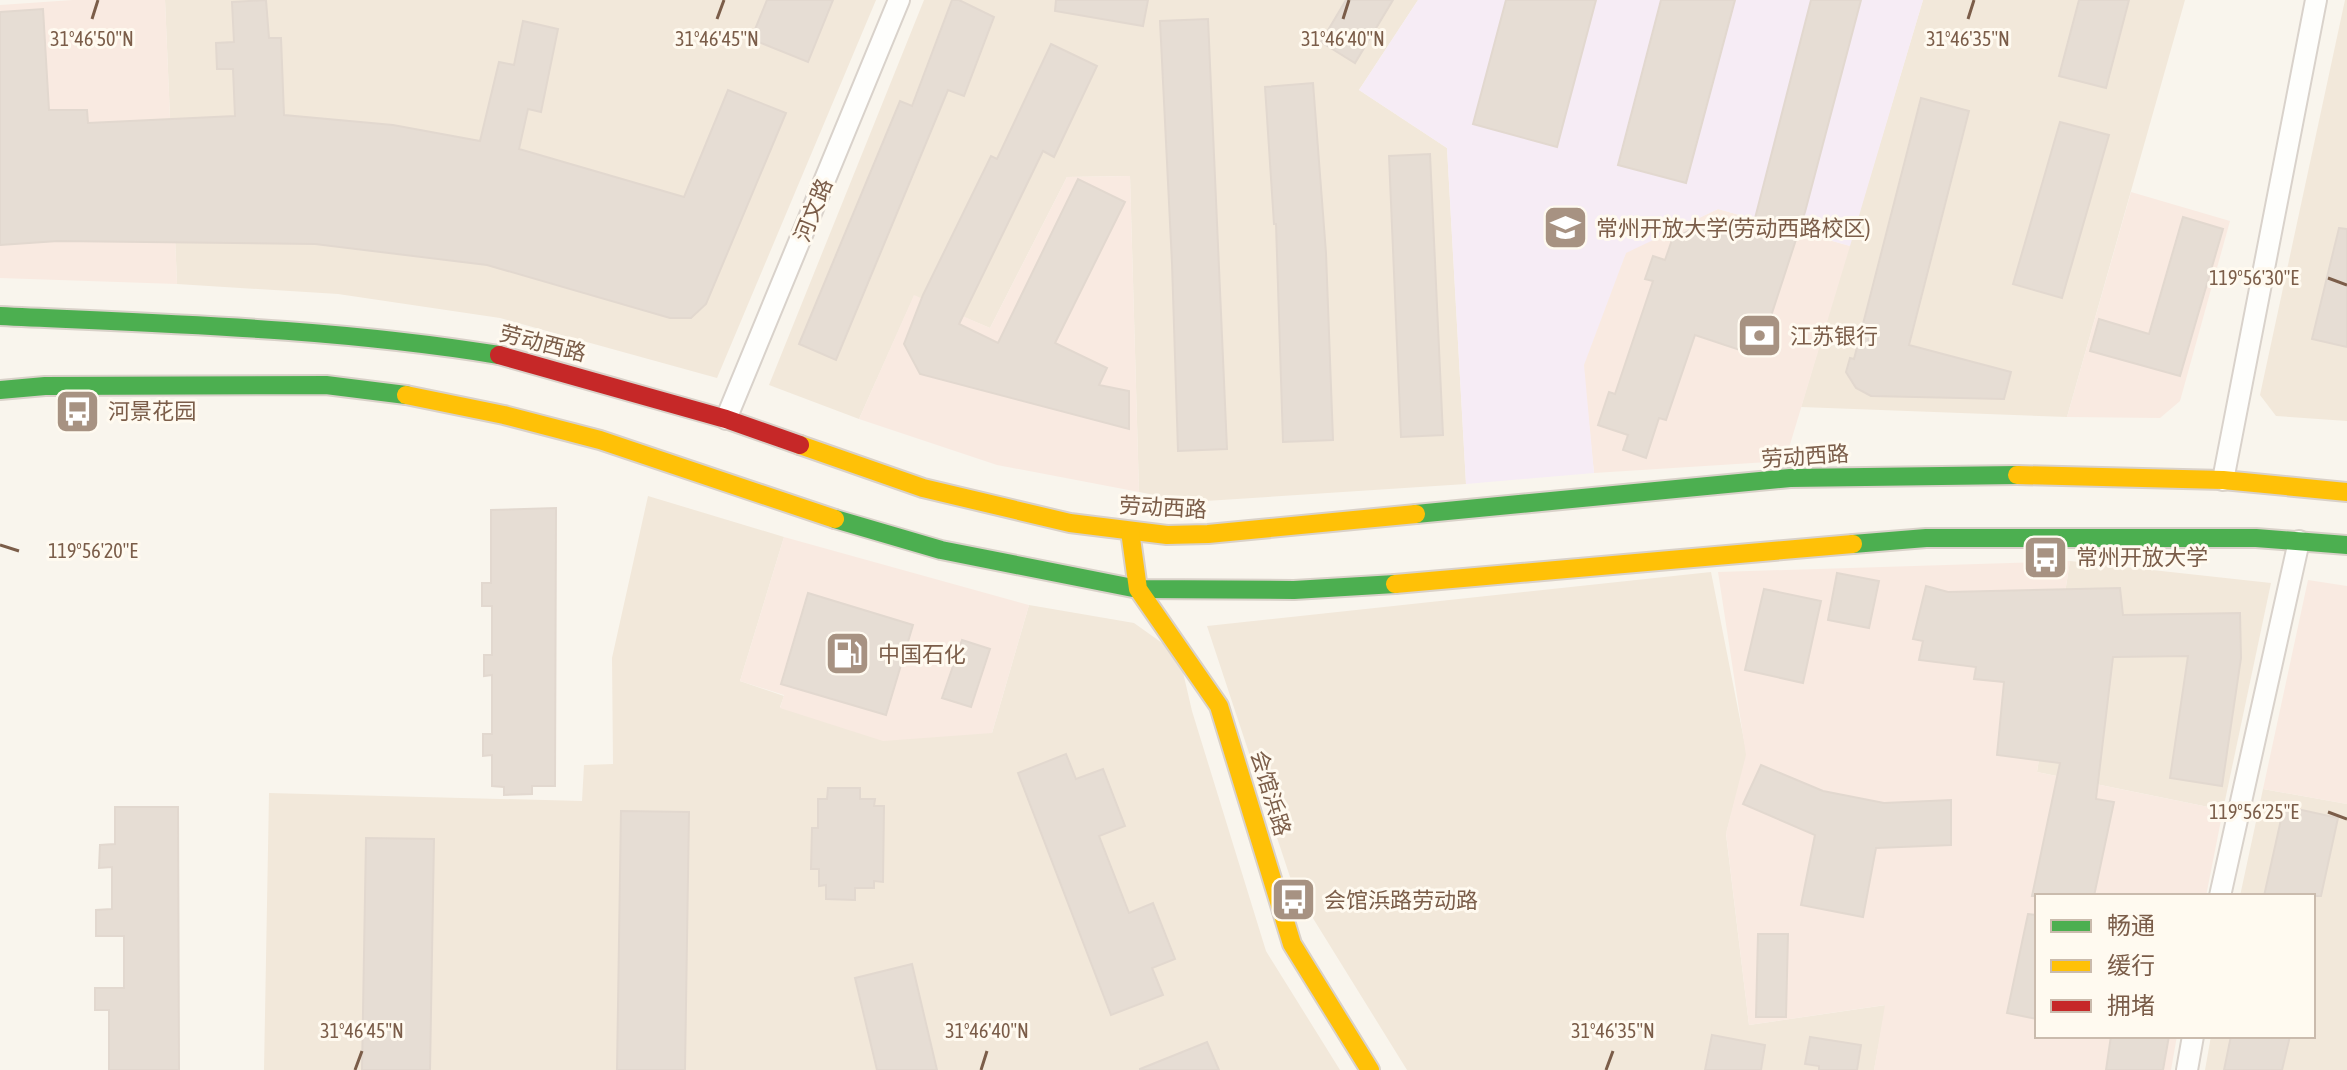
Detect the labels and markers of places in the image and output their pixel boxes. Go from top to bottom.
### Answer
school or university icon: 常州开放大学(劳动西路校区) [1541,204,1589,252]
place label: 常州开放大学(劳动西路校区) [1596,215,1871,241]
bank icon: 江苏银行 [1735,312,1783,360]
place label: 江苏银行 [1790,323,1878,349]
bus stop icon: 河景花园 [53,387,101,435]
place label: 河景花园 [108,398,196,424]
bus stop icon: 常州开放大学 [2021,533,2069,581]
place label: 常州开放大学 [2076,544,2208,570]
fuel station icon: 中国石化 [823,630,871,678]
place label: 中国石化 [878,641,966,667]
bus stop icon: 会馆浜路劳动路 [1269,876,1317,924]
place label: 会馆浜路劳动路 [1324,887,1478,913]

